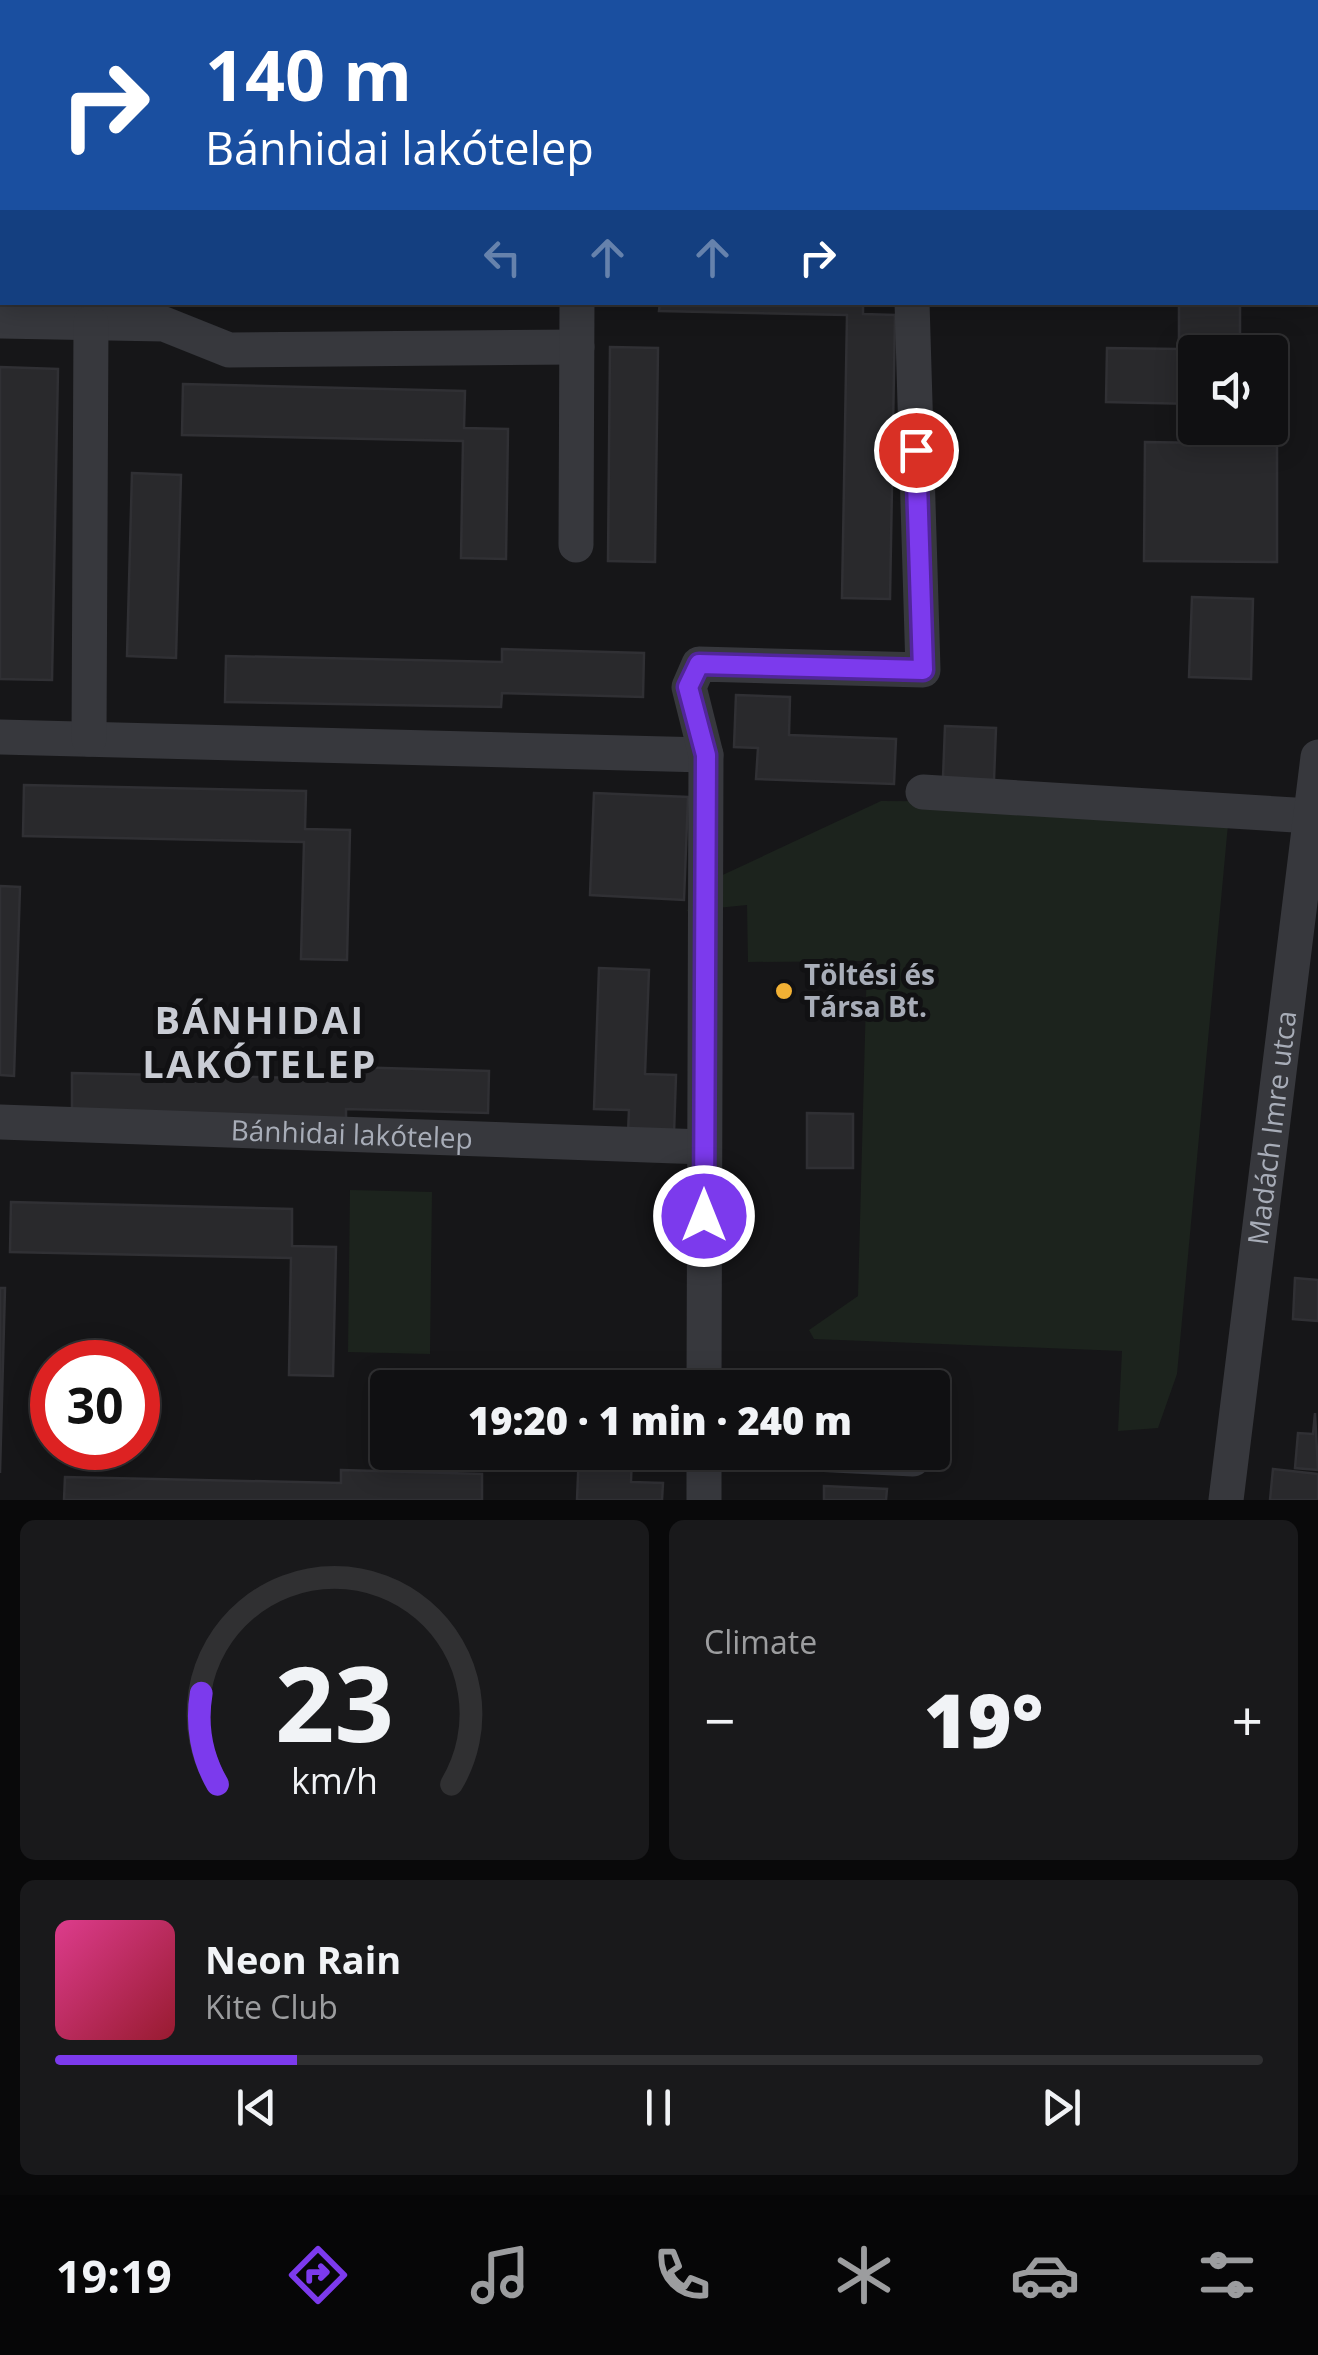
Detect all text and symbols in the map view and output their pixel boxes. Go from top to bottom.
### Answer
text: 140 m [205,26,412,122]
icon: right [40,40,170,170]
text: Bánhidai lakótelep [205,117,594,178]
icon: left [475,230,530,285]
icon: ahead [580,230,635,285]
icon: ahead [685,230,740,285]
icon: right [790,230,845,285]
map controls [1178,335,1288,445]
button: sound [1178,335,1288,445]
pin [874,408,959,493]
icon: arrive [889,423,944,478]
place label: Töltési és Társa Bt. [804,955,935,1025]
marker: Töltési és Társa Bt. [773,980,795,1002]
district label: BÁNHIDAI LAKÓTELEP [142,993,378,1089]
street label: Madách Imre utca [1238,1008,1304,1247]
street label: Bánhidai lakótelep [230,1110,473,1157]
position arrow [652,1164,756,1268]
speed limit sign: 30 [30,1340,160,1470]
text: 19:20 · 1 min · 240 m [468,1394,852,1446]
text: Climate [704,1620,817,1663]
text: 23 [275,1631,394,1772]
text: 19° [924,1668,1043,1770]
text: − [704,1682,735,1757]
text: + [1232,1682,1263,1757]
text: km/h [291,1756,378,1804]
text: Neon Rain [205,1933,401,1985]
text: Kite Club [205,1985,338,2028]
icon: previous [229,2080,284,2135]
icon: pause [631,2080,686,2135]
icon: next [1034,2080,1089,2135]
icon: directions [283,2240,353,2310]
icon: music [465,2240,535,2310]
icon: phone [647,2240,717,2310]
icon: climate [829,2240,899,2310]
icon: car [1010,2240,1080,2310]
icon: filters [1192,2240,1262,2310]
text: 19:19 [56,2245,172,2306]

